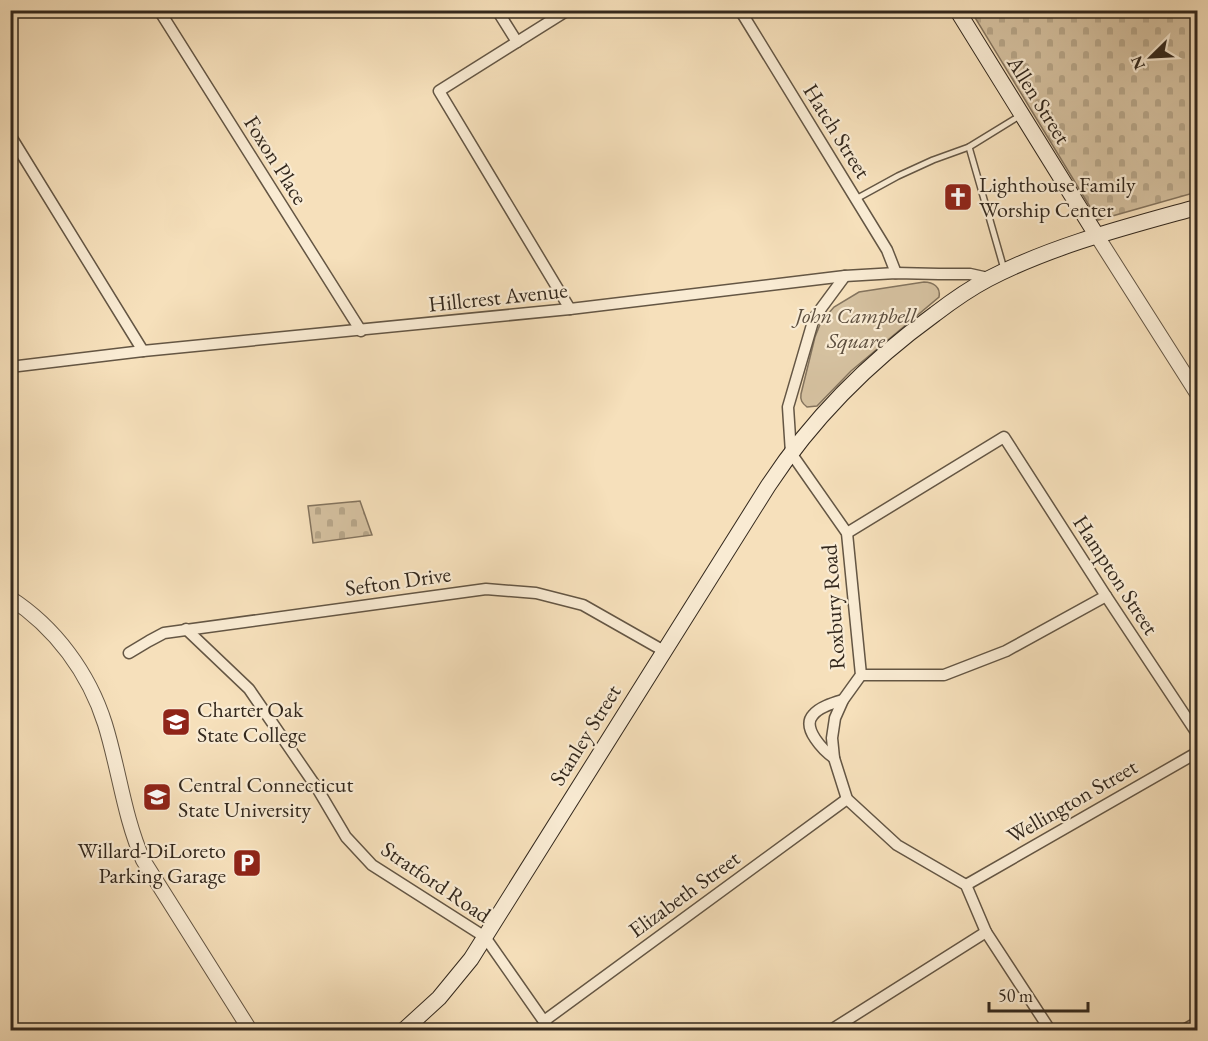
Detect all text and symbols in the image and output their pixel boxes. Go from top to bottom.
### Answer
north arrow [1121,27,1181,87]
street label: Allen Street [1000,50,1077,150]
text: N [1126,53,1150,73]
street label: Hatch Street [796,78,878,184]
street label: Foxon Place [237,110,315,210]
place label: Lighthouse Family Worship Center [979,170,1136,224]
church icon: Lighthouse Family Worship Center [942,181,974,213]
street label: Hillcrest Avenue [427,275,569,319]
park label: John Campbell Square [790,301,917,355]
street label: Hampton Street [1066,510,1166,641]
street label: Roxbury Road [814,542,852,671]
street label: Sefton Drive [343,559,453,603]
street label: Stanley Street [543,679,627,791]
place label: Charter Oak State College [197,695,307,749]
school or university icon: Charter Oak State College [160,706,192,738]
street label: Wellington Street [1002,752,1142,850]
place label: Central Connecticut State University [178,770,353,824]
school or university icon: Central Connecticut State University [141,781,173,813]
street label: Stratford Road [375,835,497,930]
place label: Willard-DiLoreto Parking Garage [78,836,226,890]
street label: Elizabeth Street [622,844,746,944]
parking icon: Willard-DiLoreto Parking Garage [231,847,263,879]
scale bar [989,975,1088,1013]
text: 50 m [998,984,1033,1007]

